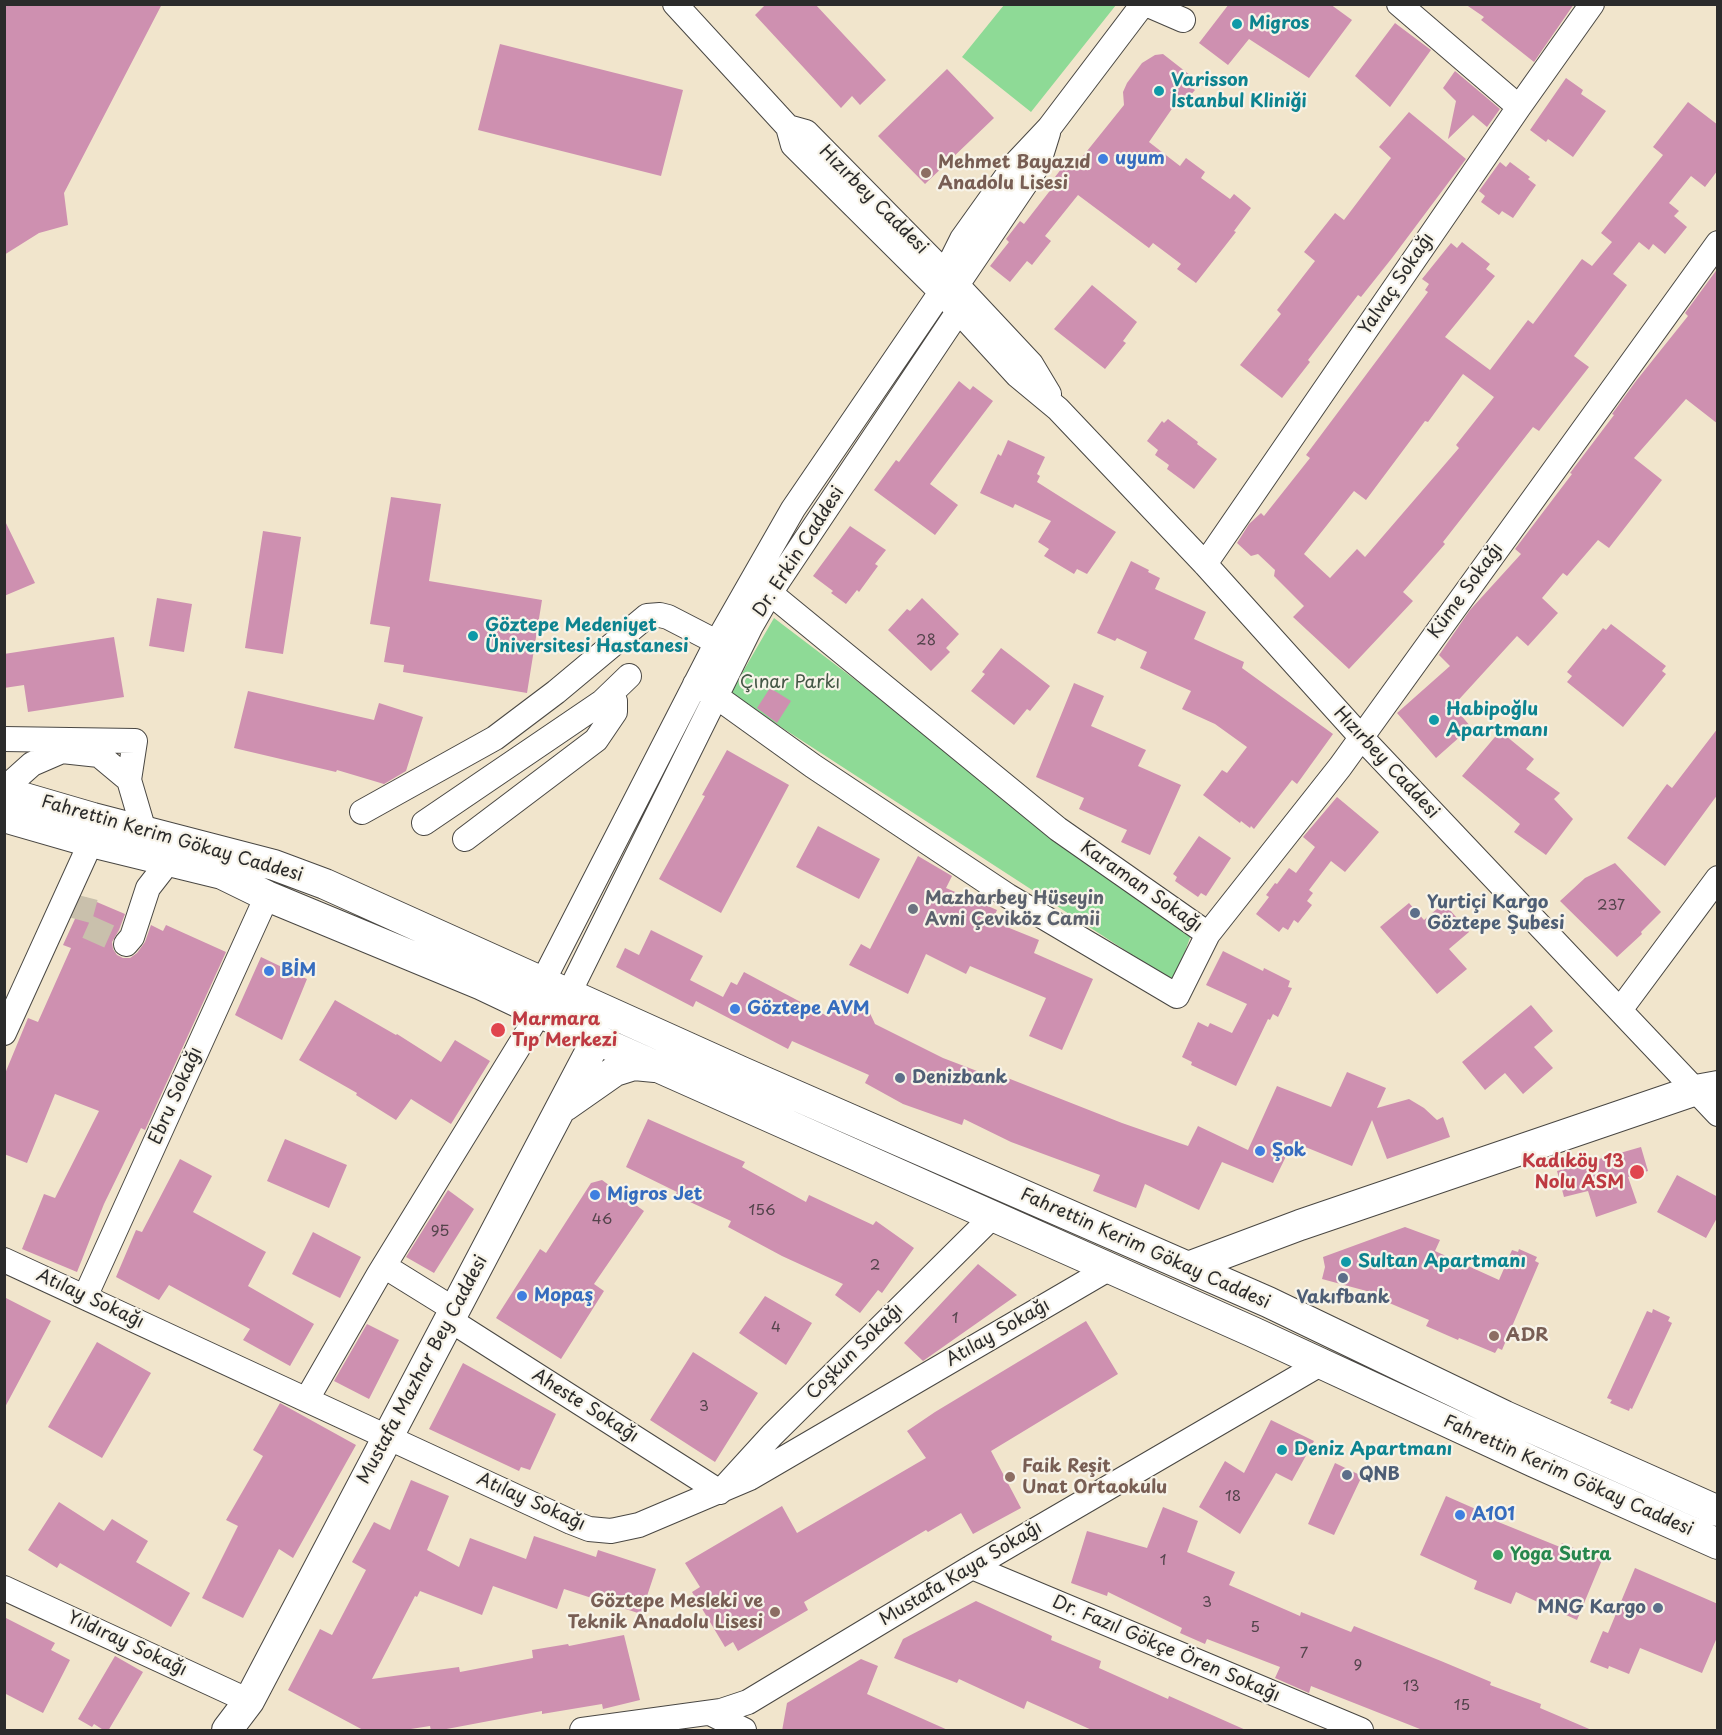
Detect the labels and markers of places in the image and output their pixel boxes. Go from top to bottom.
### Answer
place label: Migros [1249,13,1309,35]
marker: Migros [1230,17,1244,31]
place label: Varisson İstanbul Kliniği [1171,70,1307,112]
marker: Varisson İstanbul Kliniği [1152,84,1166,98]
place label: uyum [1115,148,1165,170]
place label: Mehmet Bayazıd Anadolu Lisesi [938,152,1090,195]
marker: uyum [1096,152,1110,166]
marker: Mehmet Bayazıd Anadolu Lisesi [919,166,933,180]
place label: Göztepe Medeniyet Üniversitesi Hastanesi [485,615,689,658]
marker: Göztepe Medeniyet Üniversitesi Hastanesi [466,629,480,643]
place label: Habipoğlu Apartmanı [1446,699,1548,742]
marker: Habipoğlu Apartmanı [1427,713,1441,727]
place label: Mazharbey Hüseyin Avni Çeviköz Camii [925,888,1104,930]
place label: Yurtiçi Kargo Göztepe Şubesi [1427,892,1564,934]
marker: Mazharbey Hüseyin Avni Çeviköz Camii [906,902,920,916]
marker: Yurtiçi Kargo Göztepe Şubesi [1408,906,1422,920]
place label: BİM [281,960,316,982]
marker: BİM [262,964,276,978]
place label: Göztepe AVM [747,998,870,1020]
marker: Göztepe AVM [728,1002,742,1016]
place label: Marmara Tıp Merkezi [512,1009,617,1052]
marker: Marmara Tıp Merkezi [489,1021,507,1039]
place label: Denizbank [912,1067,1008,1089]
marker: Denizbank [893,1071,907,1085]
place label: Şok [1272,1140,1306,1162]
marker: Şok [1253,1144,1267,1158]
place label: Kadıköy 13 Nolu ASM [1522,1151,1624,1194]
marker: Kadıköy 13 Nolu ASM [1628,1163,1646,1181]
place label: Migros Jet [607,1184,703,1206]
marker: Migros Jet [588,1188,602,1202]
place label: Sultan Apartmanı [1358,1251,1526,1273]
marker: Sultan Apartmanı [1339,1255,1353,1269]
marker: Vakıfbank [1336,1271,1350,1285]
place label: Mopaş [534,1285,593,1307]
place label: Vakıfbank [1296,1287,1390,1309]
marker: Mopaş [515,1289,529,1303]
place label: ADR [1506,1325,1549,1347]
marker: ADR [1487,1329,1501,1343]
place label: Deniz Apartmanı [1294,1439,1452,1461]
marker: Deniz Apartmanı [1275,1443,1289,1457]
place label: Faik Reşit Unat Ortaokulu [1022,1456,1167,1498]
place label: QNB [1359,1464,1400,1486]
marker: QNB [1340,1468,1354,1482]
marker: Faik Reşit Unat Ortaokulu [1003,1470,1017,1484]
place label: A101 [1472,1504,1515,1526]
marker: A101 [1453,1508,1467,1522]
place label: Yoga Sutra [1510,1544,1612,1566]
marker: Yoga Sutra [1491,1548,1505,1562]
place label: Göztepe Mesleki ve Teknik Anadolu Lisesi [568,1591,763,1634]
place label: MNG Kargo [1537,1597,1646,1619]
marker: MNG Kargo [1651,1601,1665,1615]
marker: Göztepe Mesleki ve Teknik Anadolu Lisesi [768,1605,782,1619]

